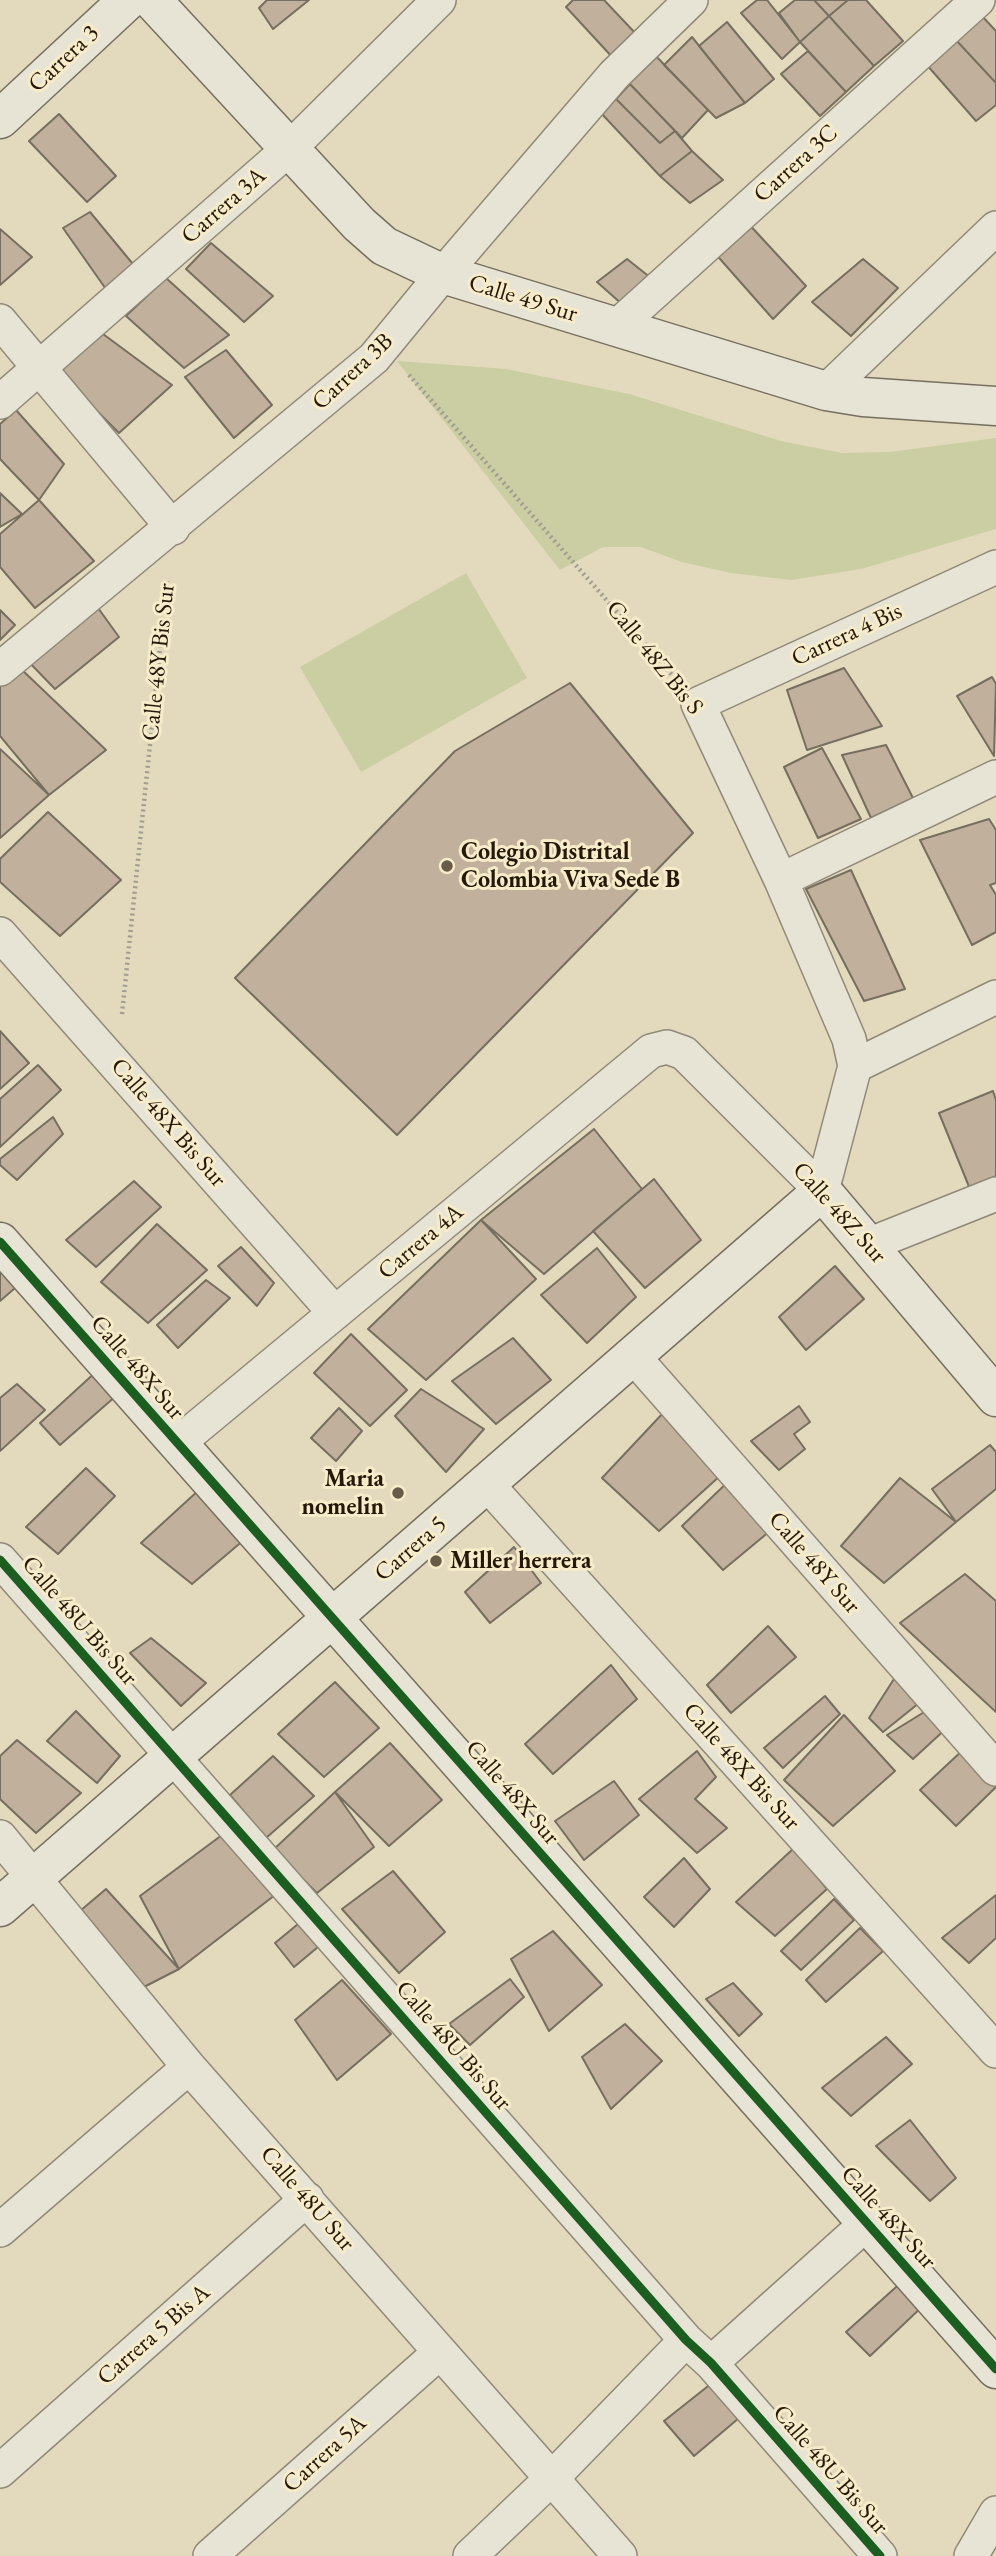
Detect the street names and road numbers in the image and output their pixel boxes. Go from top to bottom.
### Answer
street label: Carrera 3 [23,19,105,99]
street label: Carrera 3C [748,119,844,209]
street label: Carrera 3A [176,162,272,250]
street label: Calle 49 Sur [465,269,581,329]
street label: Carrera 3B [307,327,399,417]
street label: Calle 48Y Bis Sur [136,582,182,742]
street label: Calle 48Z Bis S [599,595,709,721]
street label: Carrera 4 Bis [787,597,907,673]
street label: Calle 48X Bis Sur [104,1053,232,1193]
street label: Calle 48Z Sur [786,1156,892,1270]
street label: Carrera 4A [372,1198,470,1286]
street label: Calle 48X Sur [84,1310,190,1426]
street label: Calle 48Y Sur [762,1506,866,1620]
street label: Carrera 5 [369,1510,453,1588]
street label: Calle 48U Bis Sur [15,1550,143,1692]
street label: Calle 48X Bis Sur [676,1697,806,1837]
street label: Calle 48X Sur [459,1735,565,1851]
street label: Calle 48U Bis Sur [389,1975,517,2117]
street label: Calle 48U Sur [254,2141,360,2257]
street label: Calle 48X Sur [834,2160,942,2276]
street label: Carrera 5 Bis A [92,2278,216,2392]
street label: Calle 48U Bis Sur [766,2399,894,2541]
street label: Carrera 5A [277,2409,373,2499]

